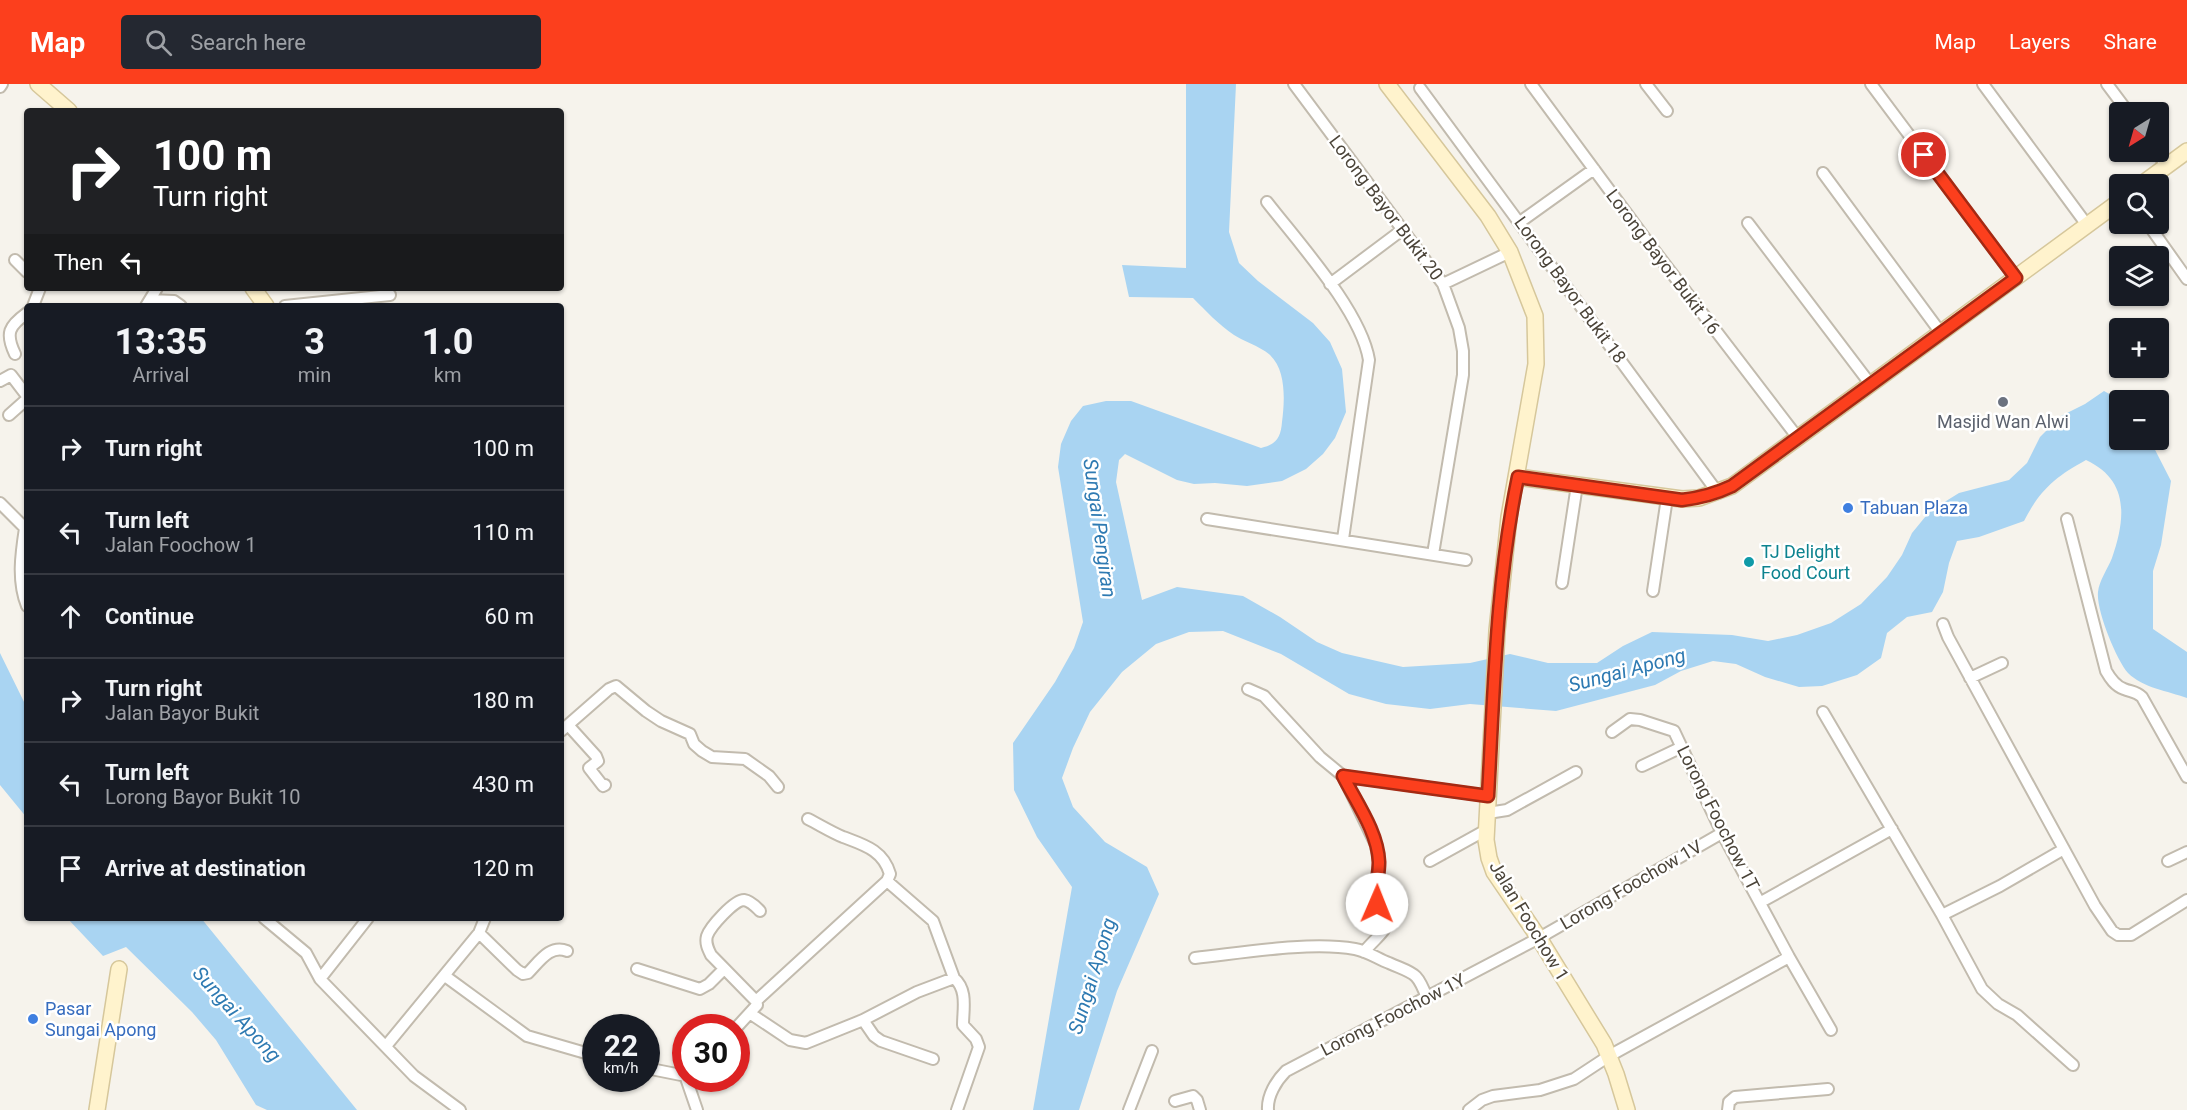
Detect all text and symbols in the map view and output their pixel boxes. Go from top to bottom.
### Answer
search box [121,15,541,69]
text: Map [30,26,85,59]
icon: search [142,26,175,59]
text: Search here [190,30,306,55]
text: Map [1934,30,1976,54]
text: Layers [2009,30,2070,54]
text: Share [2103,30,2157,54]
north arrow [2109,102,2169,162]
map controls [2109,102,2169,450]
pin [1898,129,1949,180]
text: 100 m [153,131,272,180]
street label: Lorong Bayor Bukit 20 [1325,131,1448,284]
icon: right [54,132,132,210]
icon: arrive [1907,138,1940,171]
button: search [2109,174,2169,234]
text: Turn right [153,181,268,213]
street label: Lorong Bayor Bukit 16 [1602,185,1725,338]
street label: Lorong Bayor Bukit 18 [1510,212,1631,367]
icon: left [115,246,148,279]
button: layers [2109,246,2169,306]
text: Then [54,250,103,275]
button: + [2109,318,2169,378]
text: 13:35 [115,321,207,363]
text: 3 [304,321,325,363]
text: 1.0 [422,321,473,363]
text: Arrival [133,363,189,387]
text: min [298,363,331,387]
text: km [434,363,461,387]
button: − [2109,390,2169,450]
marker: Masjid Wan Alwi [1996,395,2010,409]
place label: Masjid Wan Alwi [1937,411,2069,432]
icon: right [54,432,87,465]
text: Turn right [105,436,202,461]
text: 100 m [472,436,534,461]
water label: Sungai Pengiran [1078,457,1122,599]
place label: Tabuan Plaza [1860,497,1968,518]
marker: Tabuan Plaza [1841,501,1855,515]
text: Turn left [105,508,189,533]
icon: left [54,516,87,549]
text: 110 m [472,520,534,545]
text: Jalan Foochow 1 [105,533,256,557]
place label: TJ Delight Food Court [1761,541,1850,583]
marker: TJ Delight Food Court [1742,555,1756,569]
icon: ahead [54,600,87,633]
text: Continue [105,604,194,629]
text: 60 m [485,604,534,629]
water label: Sungai Apong [1566,643,1688,697]
text: Turn right [105,676,202,701]
icon: right [54,684,87,717]
text: 180 m [472,688,534,713]
text: Jalan Bayor Bukit [105,701,259,725]
street label: Lorong Foochow 1T [1673,742,1764,894]
text: Turn left [105,760,189,785]
icon: left [54,768,87,801]
text: 430 m [472,772,534,797]
text: Lorong Bayor Bukit 10 [105,785,301,809]
street label: Lorong Foochow 1V [1556,835,1706,934]
icon: arrive [54,852,87,885]
text: Arrive at destination [105,856,306,881]
text: 120 m [472,856,534,881]
street label: Jalan Foochow 1 [1485,857,1574,985]
position arrow [1345,872,1409,936]
water label: Sungai Apong [1063,915,1121,1037]
water label: Sungai Apong [188,961,286,1067]
street label: Lorong Foochow 1Y [1317,969,1469,1060]
place label: Pasar Sungai Apong [45,998,156,1040]
marker: Pasar Sungai Apong [26,1012,40,1026]
speed limit sign: 30 [672,1014,750,1092]
text: 22 [604,1028,638,1063]
text: km/h [603,1059,639,1077]

